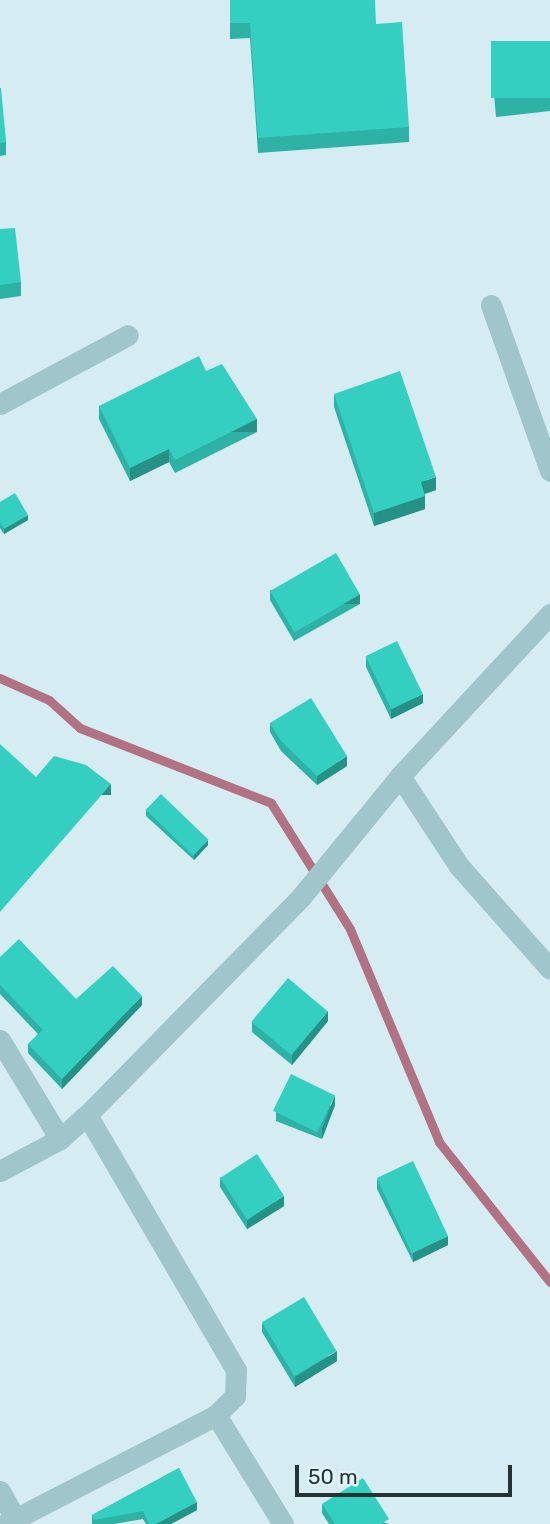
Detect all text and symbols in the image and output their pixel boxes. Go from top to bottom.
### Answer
scale bar [298,1450,515,1494]
text: 50 m [308,1464,358,1489]

